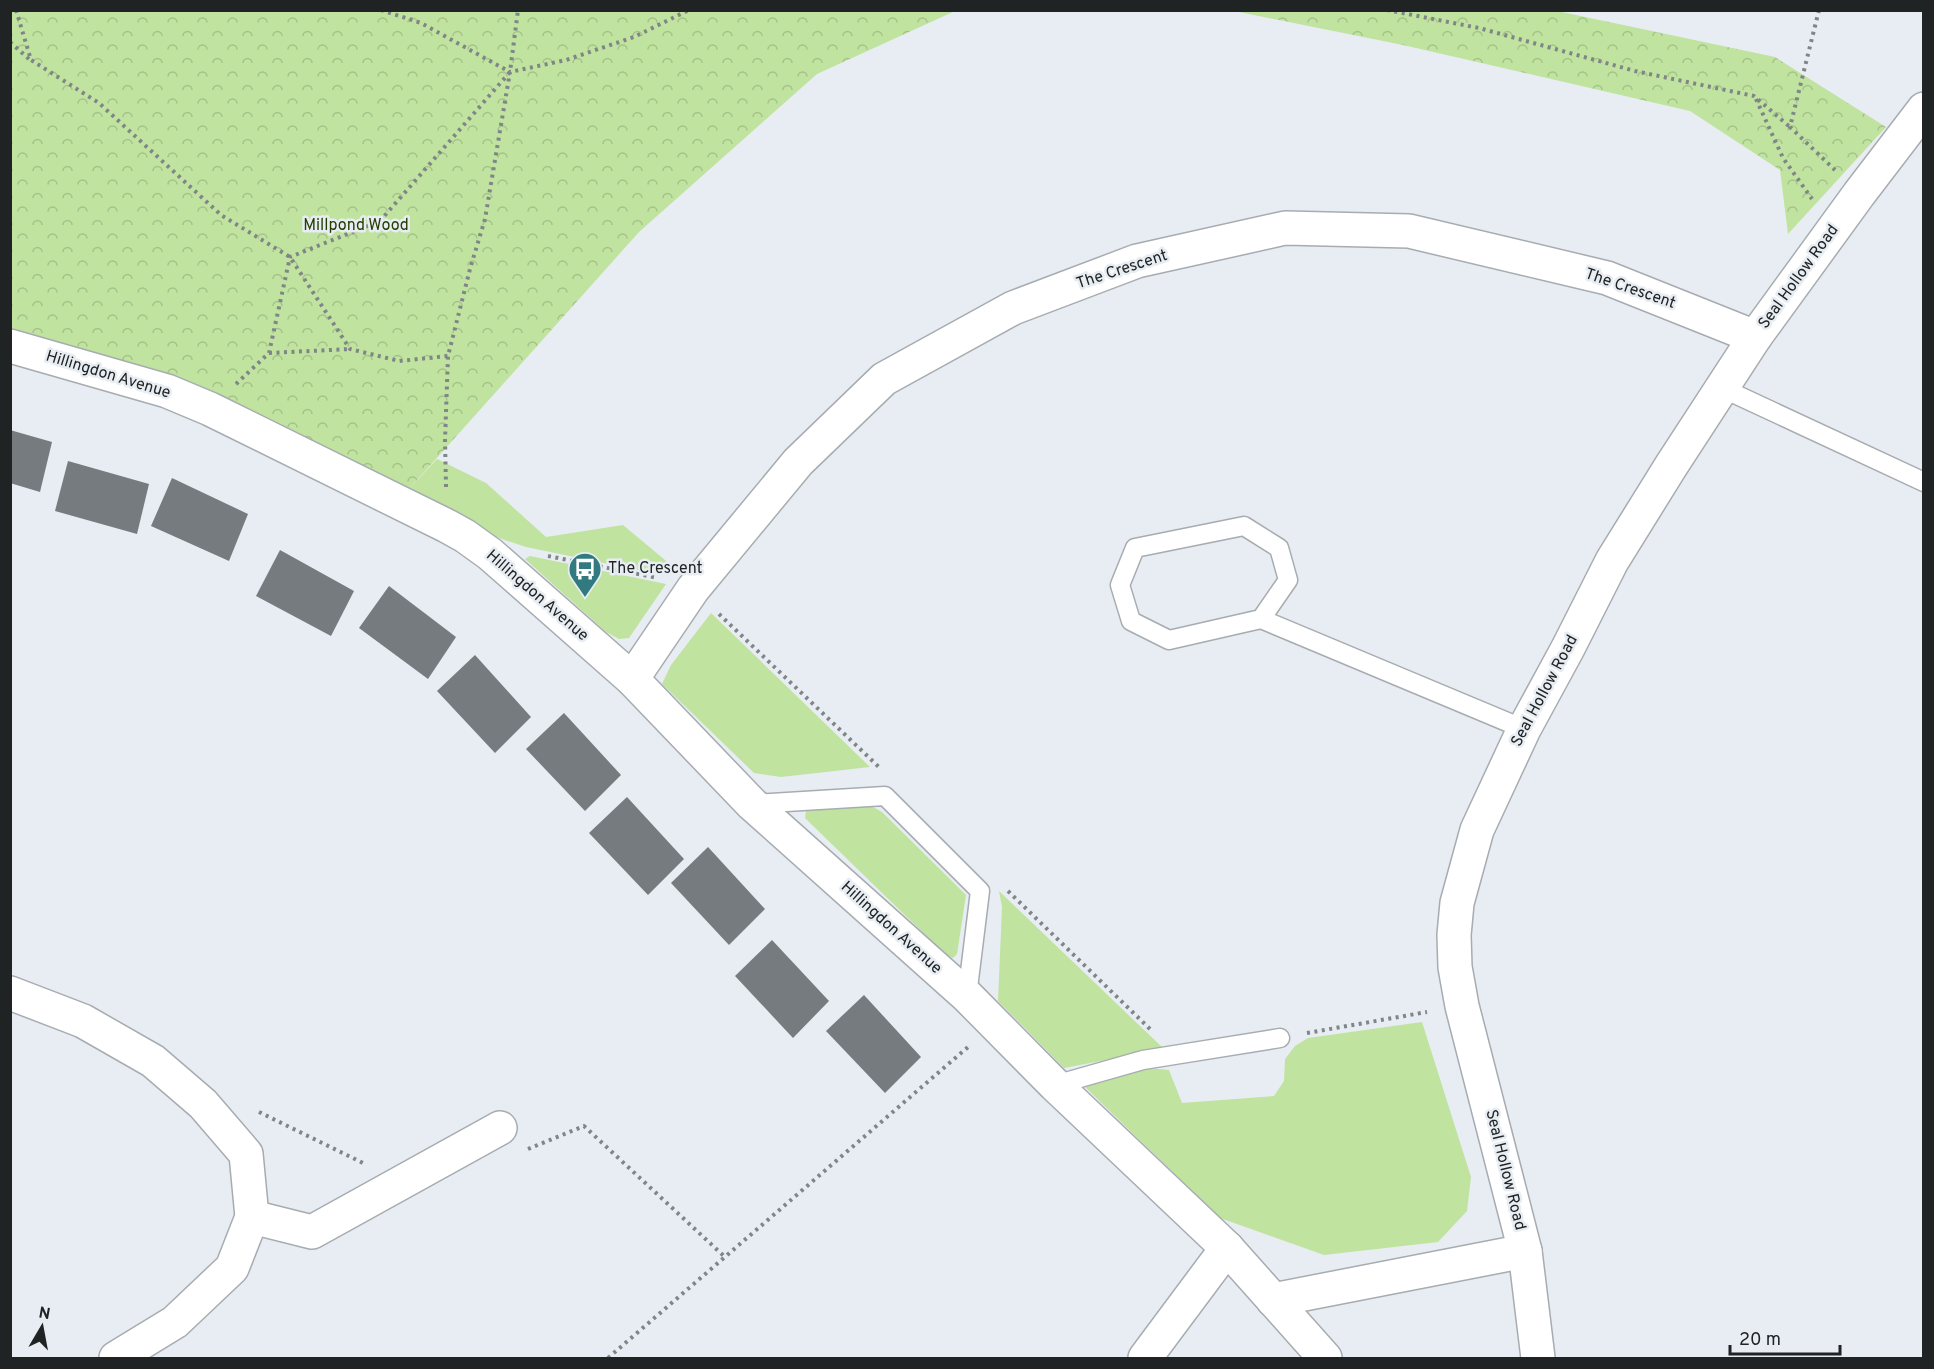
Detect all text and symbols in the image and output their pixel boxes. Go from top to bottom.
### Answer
park label: Millpond Wood [303,216,409,236]
street label: Seal Hollow Road [1755,221,1843,333]
street label: The Crescent [1074,246,1170,294]
street label: The Crescent [1582,264,1678,314]
street label: Hillingdon Avenue [43,347,173,403]
street label: Hillingdon Avenue [482,546,592,646]
bus stop icon: The Crescent [567,551,603,598]
place label: The Crescent [608,559,703,579]
street label: Seal Hollow Road [1507,632,1583,750]
street label: Hillingdon Avenue [836,877,946,979]
street label: Seal Hollow Road [1480,1108,1530,1232]
north arrow [12,1297,72,1357]
text: N [37,1303,52,1325]
scale bar [1730,1318,1840,1356]
text: 20 m [1739,1329,1781,1352]

